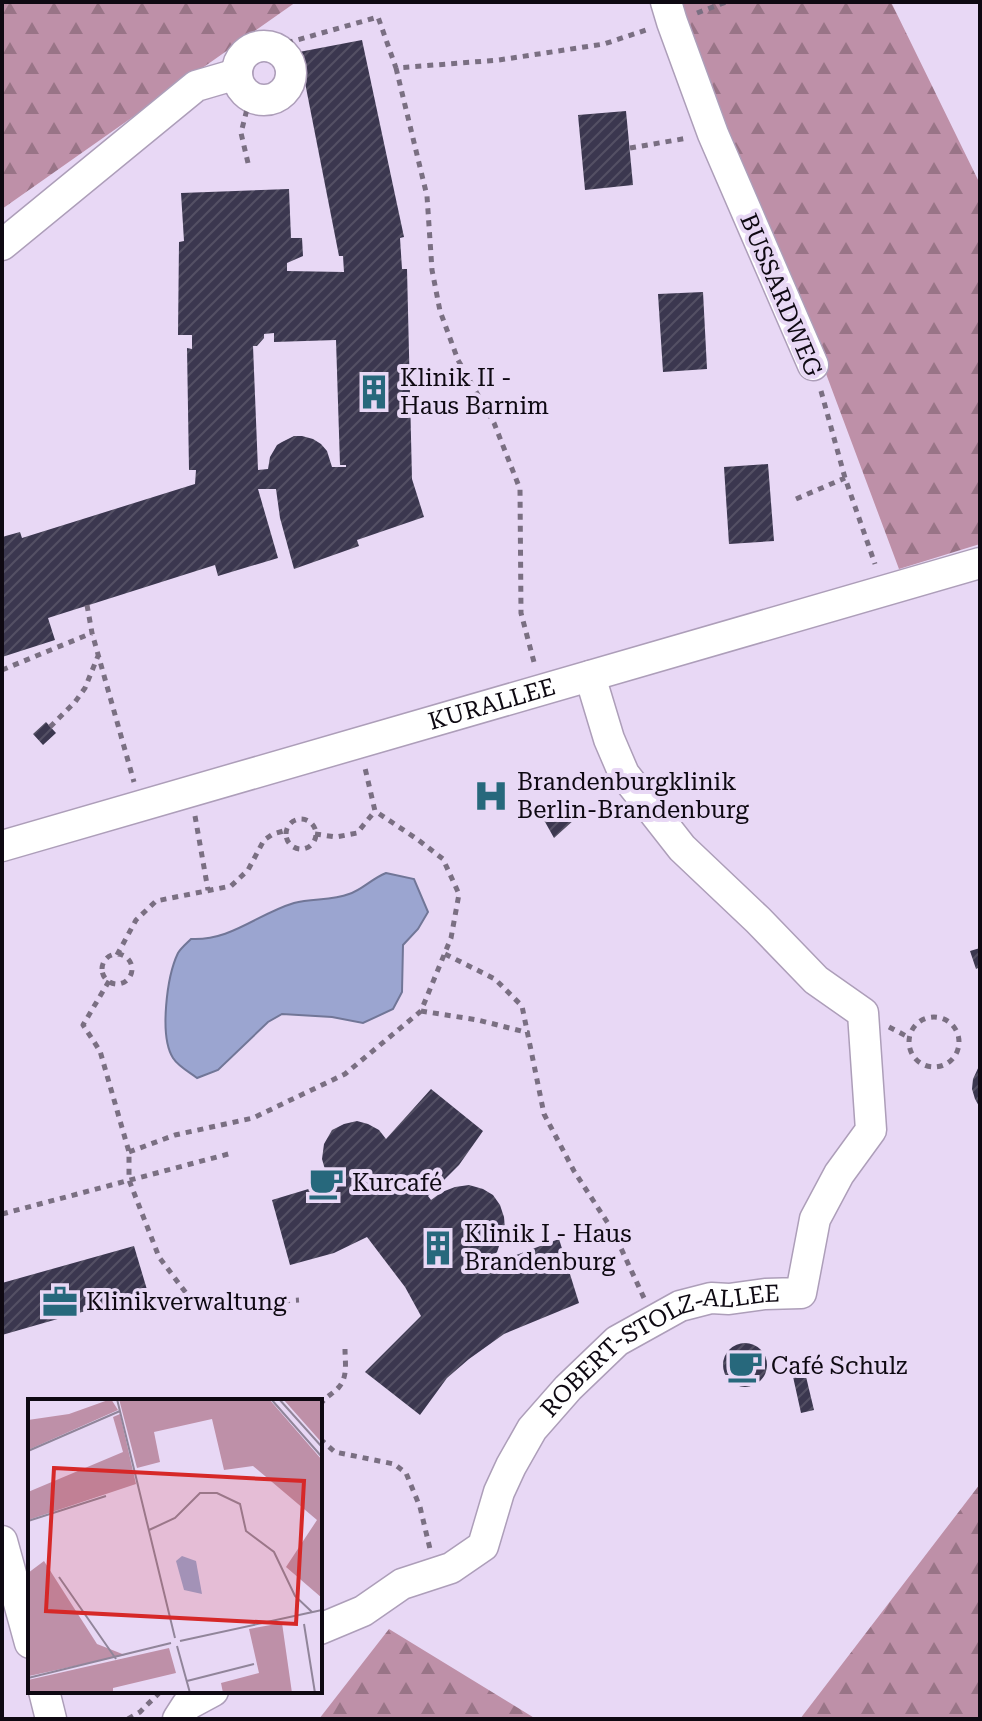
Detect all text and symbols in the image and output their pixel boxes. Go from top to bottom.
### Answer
street label: BUSSARDWEG [734,209,828,381]
place label: Klinik II - Haus Barnim [400,364,549,420]
building icon: Klinik II - Haus Barnim [355,373,393,411]
street label: KURALLEE [425,673,559,736]
place label: Brandenburgklinik Berlin-Brandenburg [517,768,749,824]
hospital icon: Brandenburgklinik Berlin-Brandenburg [472,777,510,815]
cafe icon: Kurcafé [307,1164,345,1202]
place label: Kurcafé [352,1169,442,1197]
place label: Klinik I - Haus Brandenburg [464,1220,632,1276]
building icon: Klinik I - Haus Brandenburg [419,1229,457,1267]
street label: ROBERT-STOLZ-ALLEE [535,1280,780,1423]
office icon: Klinikverwaltung [41,1283,79,1321]
place label: Klinikverwaltung [86,1288,287,1316]
cafe icon: Café Schulz [726,1347,764,1385]
place label: Café Schulz [771,1352,907,1380]
inset map [28,1399,322,1693]

